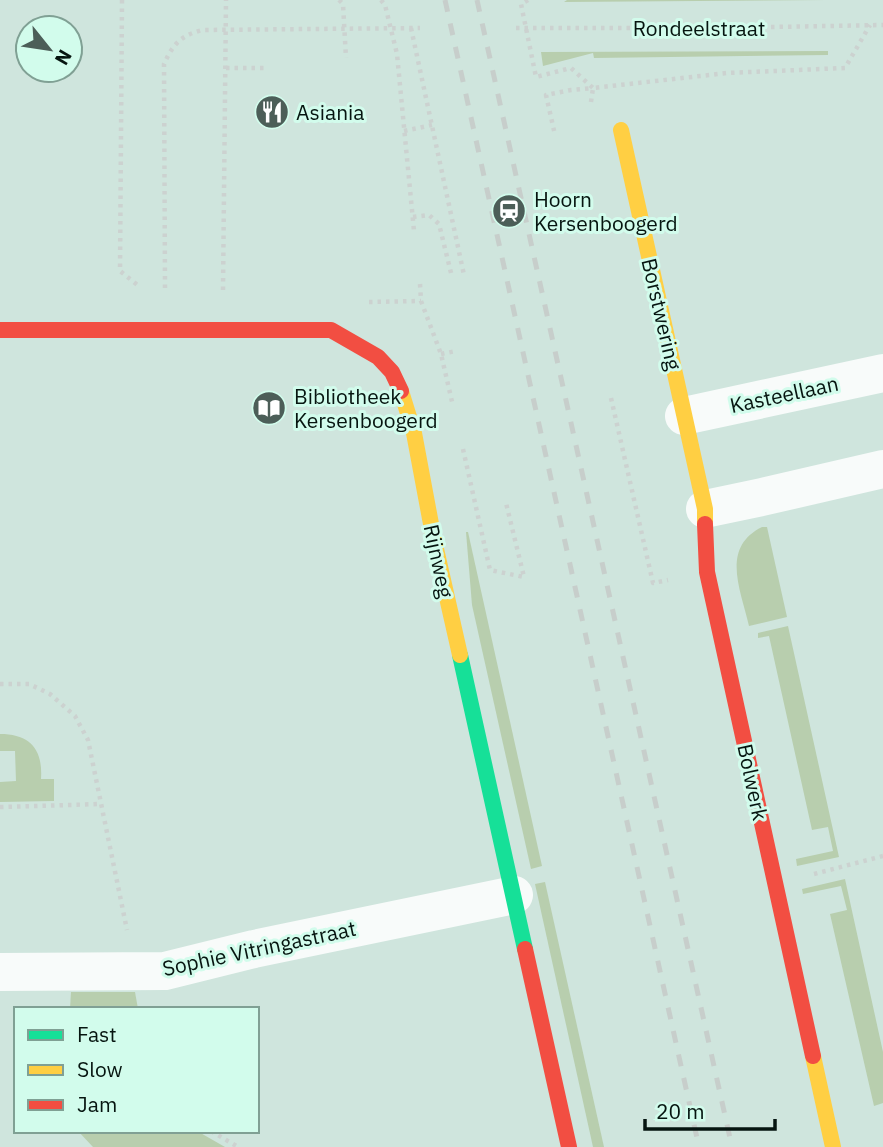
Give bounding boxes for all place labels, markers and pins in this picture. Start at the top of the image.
restaurant icon: Asiania [253,93,291,131]
place label: Asiania [296,98,365,126]
place label: Hoorn Kersenboogerd [534,185,678,237]
station icon: Hoorn Kersenboogerd [490,192,528,230]
place label: Bibliotheek Kersenboogerd [294,382,438,434]
library icon: Bibliotheek Kersenboogerd [250,389,288,427]

